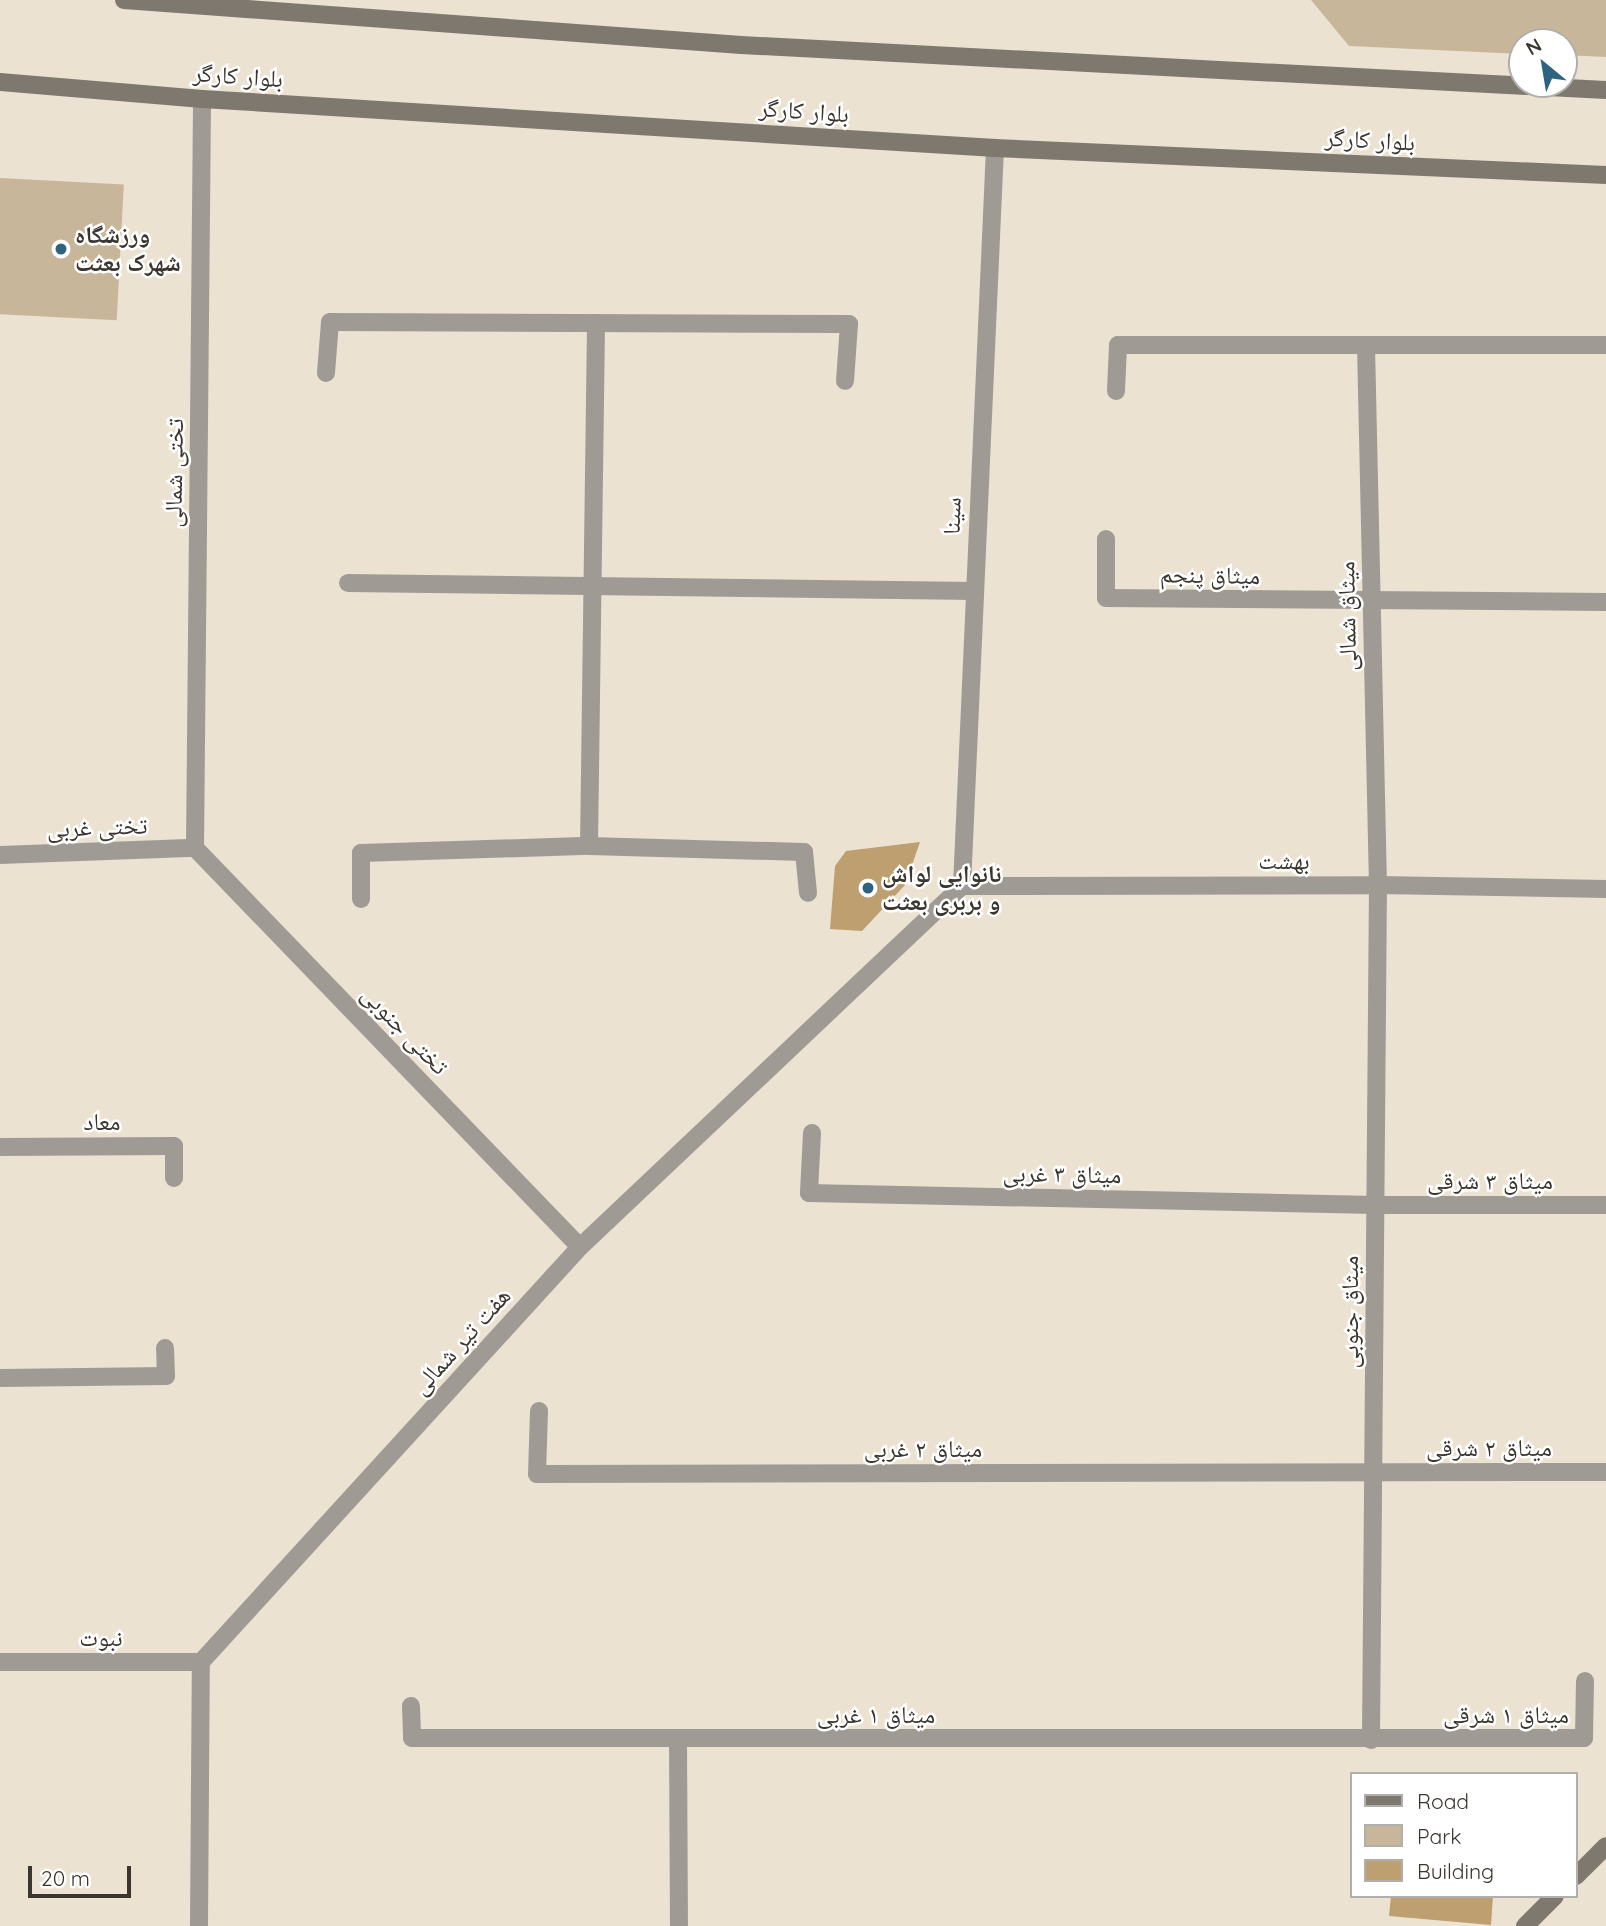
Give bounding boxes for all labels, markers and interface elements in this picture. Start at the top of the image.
north arrow [1508,28,1578,98]
text: N [1521,33,1546,60]
street label: بلوار کارگر [192,58,284,94]
street label: بلوار کارگر [758,93,850,129]
street label: بلوار کارگر [1324,123,1416,157]
place label: ورزشگاه شهرک بعثت [75,221,181,277]
marker: ورزشگاه شهرک بعثت [53,241,69,257]
street label: تختی شمالی [159,418,189,528]
street label: سینا [937,497,967,535]
street label: میثاق پنجم [1160,560,1260,590]
street label: میثاق شمالی [1332,561,1362,671]
street label: تختی غربی [46,811,148,843]
street label: بهشت [1258,847,1310,875]
place label: نانوایی لواش و بربری بعثت [882,860,1001,916]
marker: نانوایی لواش و بربری بعثت [860,880,876,896]
street label: تختی جنوبی [356,980,454,1080]
street label: معاد [84,1108,120,1136]
street label: میثاق ۳ غربی [1002,1159,1122,1189]
street label: میثاق ۳ شرقی [1427,1167,1553,1195]
street label: میثاق جنوبی [1336,1256,1364,1368]
street label: هفت تیر شمالی [405,1282,517,1400]
street label: میثاق ۲ شرقی [1426,1434,1552,1462]
street label: میثاق ۲ غربی [864,1435,982,1463]
street label: نبوت [79,1624,123,1652]
street label: میثاق ۱ غربی [817,1701,935,1729]
street label: میثاق ۱ شرقی [1443,1701,1569,1729]
legend [1350,1772,1578,1898]
text: Road [1417,1788,1469,1814]
text: Park [1417,1823,1461,1849]
scale bar [32,1853,135,1897]
text: Building [1417,1858,1494,1884]
text: 20 m [41,1865,90,1891]

